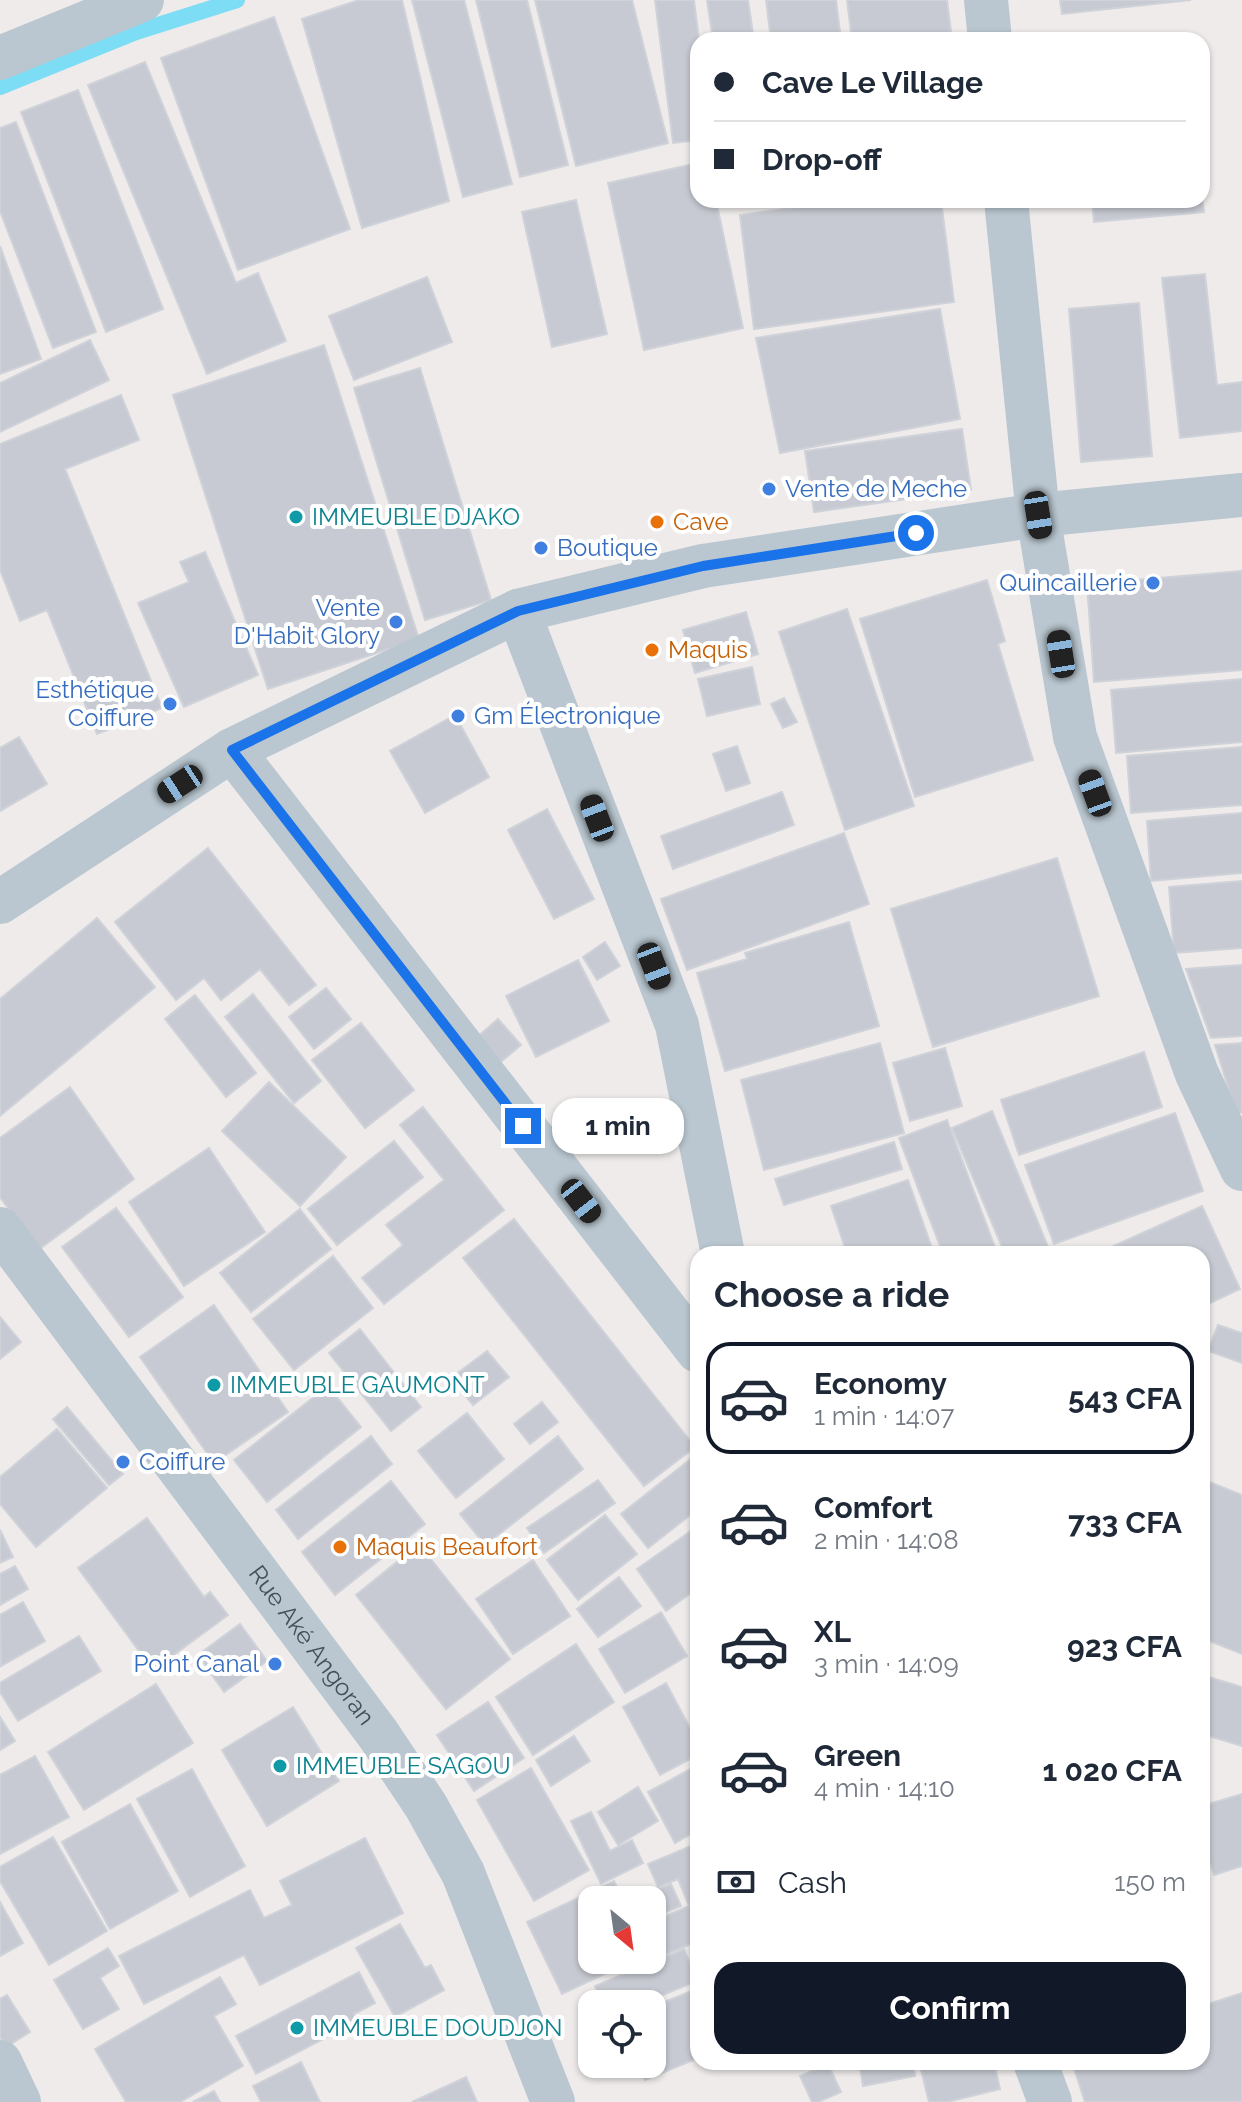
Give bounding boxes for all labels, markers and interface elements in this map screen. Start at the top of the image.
text: Cave Le Village [762,65,983,100]
text: Drop-off [762,142,882,177]
place label: Vente de Meche [785,474,967,503]
marker: Vente de Meche [760,480,778,498]
car [1022,489,1054,541]
place label: IMMEUBLE DJAKO [312,502,520,531]
place label: Cave [673,507,729,536]
marker: IMMEUBLE DJAKO [287,508,305,526]
marker: Cave [648,513,666,531]
route start [898,515,934,551]
place label: Boutique [557,533,658,562]
marker: Boutique [532,539,550,557]
place label: Quincaillerie [999,568,1137,597]
marker: Quincaillerie [1144,574,1162,592]
place label: Vente D'Habit Glory [234,593,380,650]
marker: Vente D'Habit Glory [387,613,405,631]
car [1045,628,1077,680]
place label: Maquis [668,635,748,664]
marker: Maquis [643,641,661,659]
place label: Esthétique Coiffure [35,675,154,732]
marker: Esthétique Coiffure [161,695,179,713]
place label: Gm Électronique [474,701,661,730]
marker: Gm Électronique [449,707,467,725]
car [153,761,207,807]
car [1076,766,1114,820]
car [577,791,617,845]
car [634,939,674,993]
callout: 1 min [551,1098,683,1154]
route end [505,1108,541,1144]
text: 1 min [585,1111,651,1141]
car [557,1175,605,1227]
text: Choose a ride [714,1273,949,1315]
icon: car [718,1362,790,1434]
text: Economy [814,1366,947,1401]
place label: IMMEUBLE GAUMONT [230,1370,485,1399]
marker: IMMEUBLE GAUMONT [205,1376,223,1394]
text: 543 CFA [1068,1381,1182,1416]
text: 1 min · 14:07 [814,1401,955,1431]
place label: Coiffure [139,1447,225,1476]
marker: Coiffure [114,1453,132,1471]
icon: car [718,1486,790,1558]
text: Comfort [814,1490,933,1525]
text: 733 CFA [1068,1505,1182,1540]
text: 2 min · 14:08 [814,1525,959,1555]
place label: Maquis Beaufort [356,1532,538,1561]
marker: Maquis Beaufort [331,1538,349,1556]
street label: Rue Aké Angoran [243,1560,381,1730]
icon: car [718,1610,790,1682]
text: XL [814,1614,851,1649]
text: 923 CFA [1067,1629,1182,1664]
place label: Point Canal [134,1649,259,1678]
text: 3 min · 14:09 [814,1649,959,1679]
marker: Point Canal [266,1655,284,1673]
icon: car [718,1734,790,1806]
text: Green [814,1738,901,1773]
place label: IMMEUBLE SAGOU [296,1751,511,1780]
text: 1 020 CFA [1043,1753,1182,1788]
marker: IMMEUBLE SAGOU [271,1757,289,1775]
text: 4 min · 14:10 [814,1773,955,1803]
icon: cash [714,1860,758,1904]
text: Cash [778,1865,847,1900]
text: 150 m [1114,1867,1186,1897]
north arrow [578,1886,666,1974]
map controls [578,1886,666,2078]
button: Confirm [714,1962,1186,2054]
button: locate [578,1990,666,2078]
place label: IMMEUBLE DOUDJON [313,2013,563,2042]
marker: IMMEUBLE DOUDJON [288,2019,306,2037]

